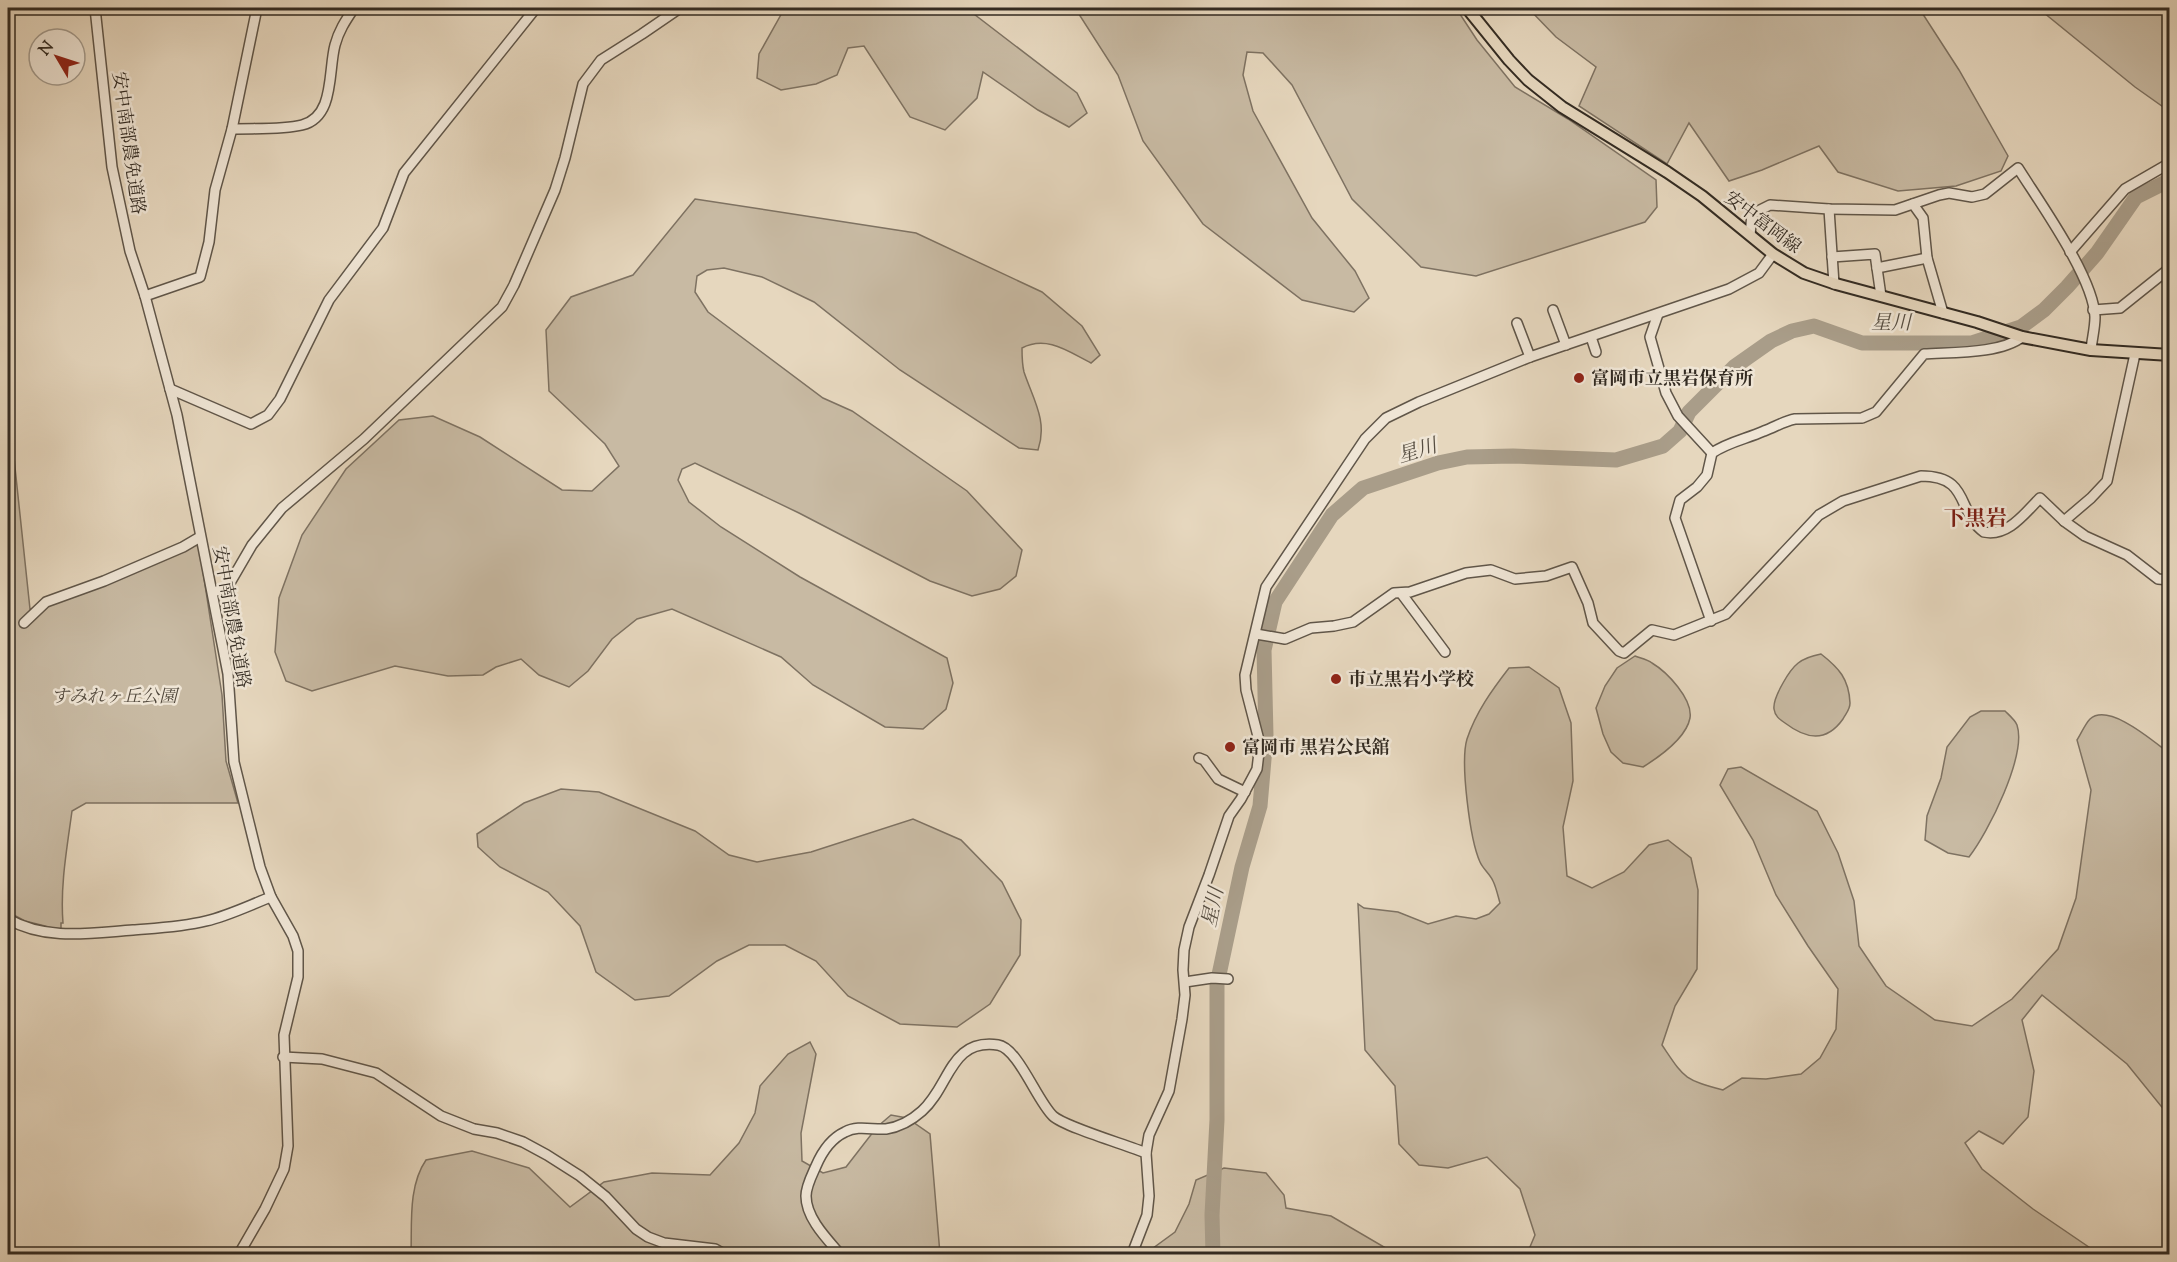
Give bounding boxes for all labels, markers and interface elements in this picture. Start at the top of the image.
north arrow [27,27,87,87]
text: N [34,37,60,61]
street label: 安中南部農免道路 [104,70,150,216]
street label: 安中富岡線 [1718,186,1806,261]
water label: 星川 [1871,310,1913,339]
place label: 富岡市立黒岩保育所 [1591,367,1753,393]
marker: 富岡市立黒岩保育所 [1572,371,1586,385]
water label: 星川 [1394,432,1443,472]
district label: 下黒岩 [1944,505,2007,535]
street label: 安中南部農免道路 [205,544,255,691]
place label: 市立黒岩小学校 [1348,668,1474,694]
marker: 市立黒岩小学校 [1329,672,1343,686]
park label: すみれヶ丘公園 [51,685,180,711]
place label: 富岡市 黒岩公民舘 [1242,736,1390,762]
marker: 富岡市 黒岩公民舘 [1223,740,1237,754]
water label: 星川 [1196,883,1233,930]

